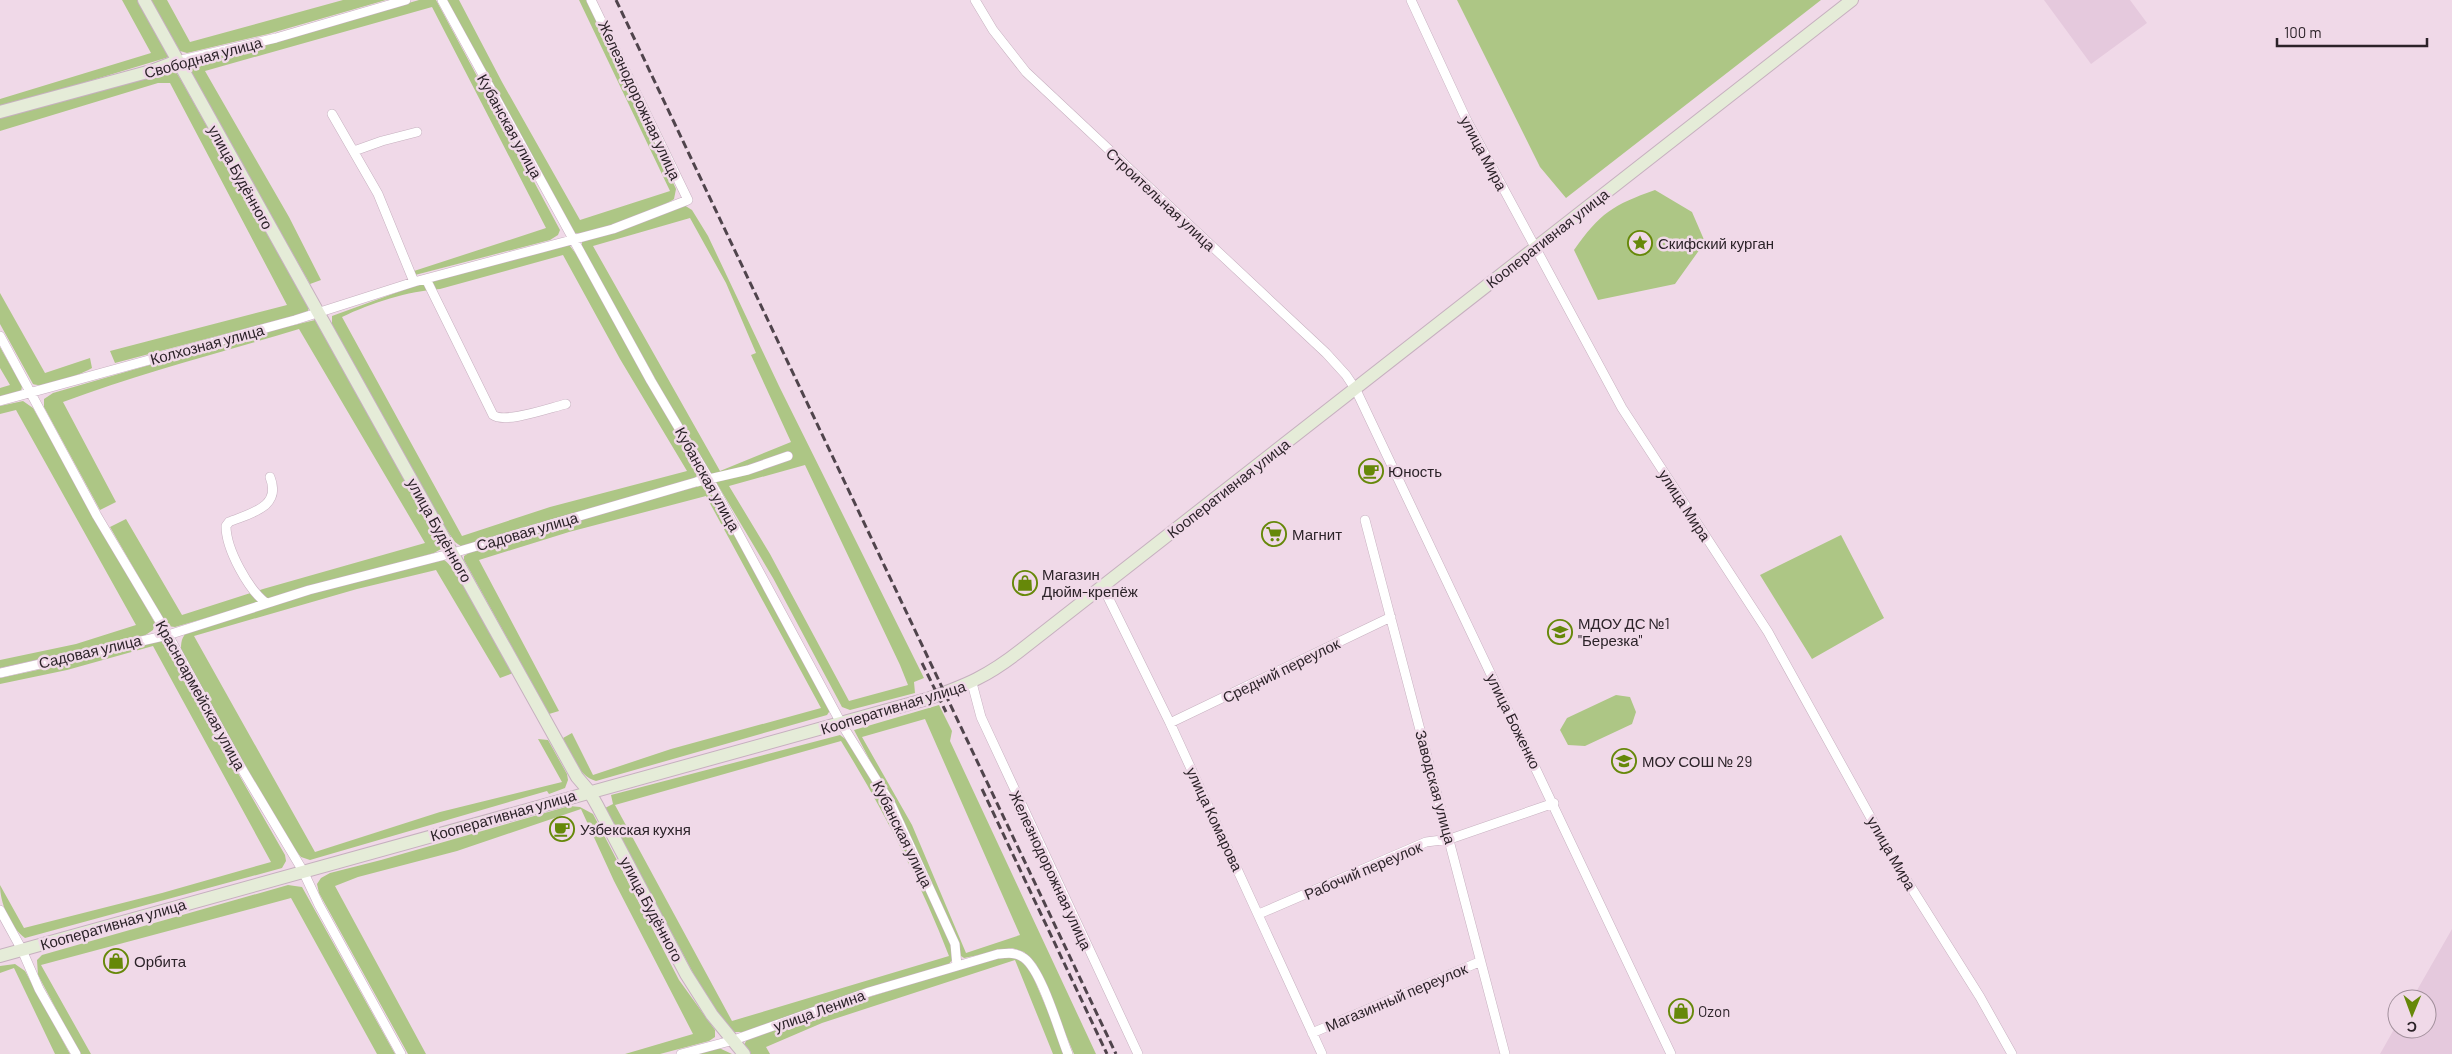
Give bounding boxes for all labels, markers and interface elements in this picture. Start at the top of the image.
scale bar [2277,15,2427,47]
street label: Железнодорожная улица [595,17,685,183]
text: 100 m [2284,23,2322,41]
street label: Свободная улица [142,32,265,81]
street label: Кубанская улица [474,71,546,182]
street label: улица Мира [1457,113,1511,194]
street label: улица Будённого [205,122,277,232]
street label: Строительная улица [1103,144,1220,255]
street label: Кооперативная улица [1482,184,1612,291]
place icon: Скифский курган [1627,230,1653,256]
place label: Скифский курган [1658,234,1774,252]
street label: Колхозная улица [148,320,266,368]
street label: Кубанская улица [672,424,744,535]
street label: Кооперативная улица [1163,434,1293,541]
cafe icon: Юность [1358,458,1384,484]
place label: Юность [1388,462,1442,480]
street label: улица Мира [1655,466,1715,545]
street label: улица Будённого [404,475,476,585]
street label: Садовая улица [474,508,581,554]
supermarket icon: Магнит [1261,521,1287,547]
place label: Магнит [1292,525,1342,543]
place label: Магазин Дюйм-крепёж [1042,565,1138,600]
shop icon: Магазин Дюйм-крепёж [1012,570,1038,596]
place label: МДОУ ДС №1 "Березка" [1578,614,1670,649]
street label: Красноармейская улица [152,617,250,774]
school or university icon: МДОУ ДС №1 "Березка" [1547,619,1573,645]
street label: Садовая улица [37,630,144,672]
street label: Средний переулок [1220,634,1343,706]
street label: улица Боженко [1483,670,1545,772]
street label: Кооперативная улица [818,676,968,738]
street label: Заводская улица [1412,728,1460,846]
school or university icon: МОУ СОШ № 29 [1611,748,1637,774]
place label: МОУ СОШ № 29 [1642,752,1752,770]
street label: улица Комарова [1183,764,1247,875]
street label: Кубанская улица [869,778,937,891]
street label: Кооперативная улица [428,785,578,844]
street label: Железнодорожная улица [1006,787,1096,953]
street label: улица Мира [1864,813,1921,893]
cafe icon: Узбекская кухня [549,816,575,842]
place label: Узбекская кухня [580,820,691,838]
street label: Рабочий переулок [1301,837,1425,903]
street label: улица Будённого [617,853,687,965]
street label: Кооперативная улица [38,894,188,953]
shop icon: Орбита [103,948,129,974]
place label: Орбита [134,952,187,970]
street label: Магазинный переулок [1322,959,1470,1035]
street label: улица Ленина [771,985,868,1035]
north arrow [2387,989,2437,1039]
shop icon: Ozon [1668,998,1694,1024]
place label: Ozon [1698,1002,1730,1020]
text: С [2407,1019,2417,1036]

